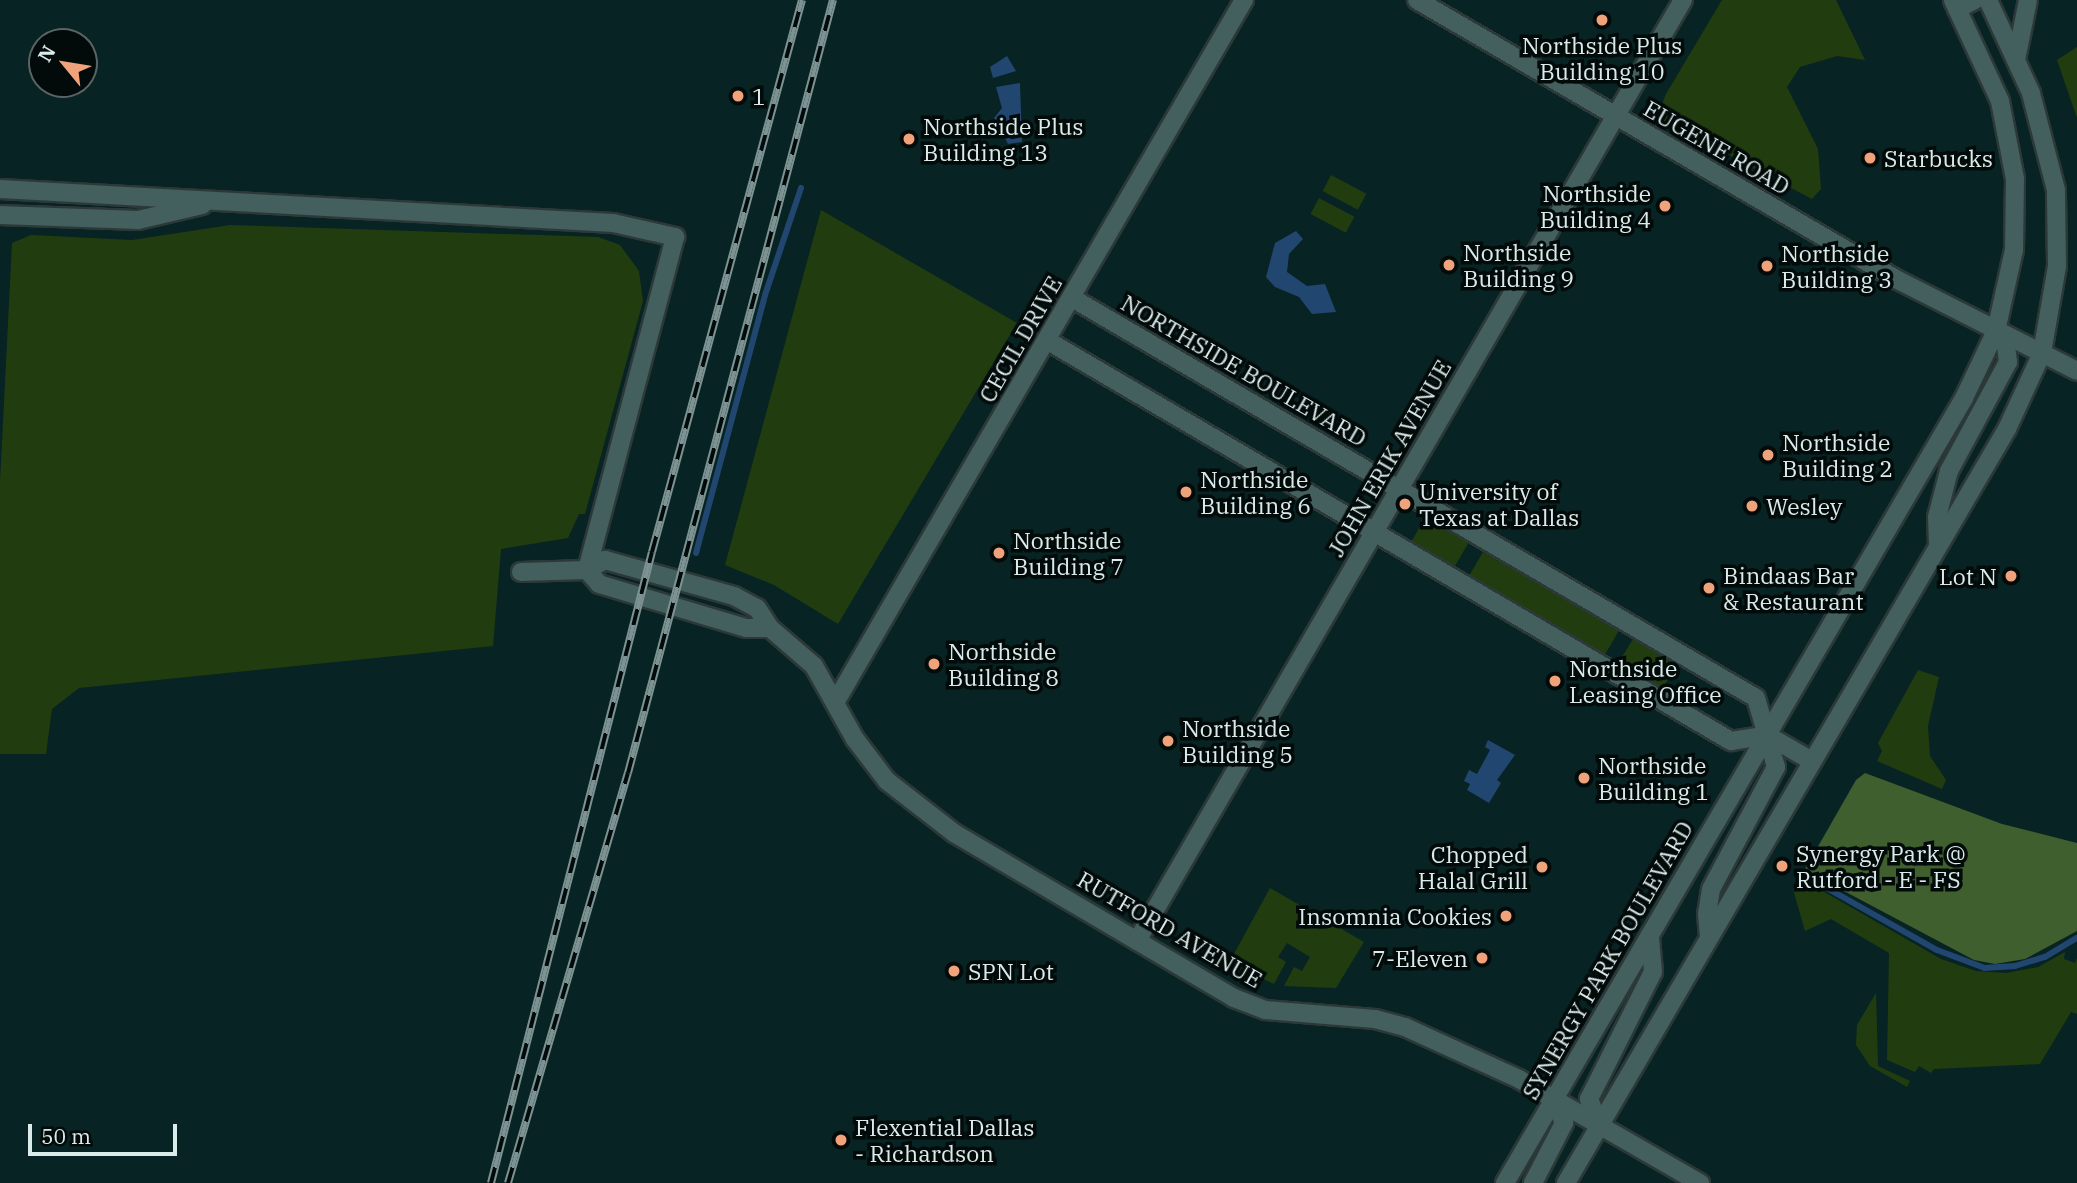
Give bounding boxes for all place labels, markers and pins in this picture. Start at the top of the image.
marker: Northside Plus Building 10 [1594,12,1610,28]
place label: Northside Plus Building 10 [1522,31,1682,85]
place label: 1 [752,82,766,110]
marker: 1 [730,88,746,104]
place label: Northside Plus Building 13 [923,112,1083,166]
marker: Northside Plus Building 13 [901,131,917,147]
place label: Starbucks [1884,144,1993,172]
marker: Starbucks [1862,150,1878,166]
place label: Northside Building 4 [1540,179,1651,233]
marker: Northside Building 4 [1657,198,1673,214]
place label: Northside Building 9 [1463,238,1574,292]
place label: Northside Building 3 [1781,239,1892,293]
marker: Northside Building 9 [1441,257,1457,273]
marker: Northside Building 3 [1759,258,1775,274]
place label: Northside Building 2 [1782,428,1893,482]
marker: Northside Building 2 [1760,447,1776,463]
place label: Northside Building 6 [1200,465,1311,519]
place label: University of Texas at Dallas [1419,477,1579,531]
marker: Northside Building 6 [1178,484,1194,500]
place label: Wesley [1766,492,1842,520]
marker: University of Texas at Dallas [1397,496,1413,512]
marker: Wesley [1744,498,1760,514]
place label: Northside Building 7 [1013,526,1124,580]
marker: Northside Building 7 [991,545,1007,561]
place label: Bindaas Bar & Restaurant [1723,561,1864,615]
place label: Lot N [1939,562,1997,590]
marker: Lot N [2003,568,2019,584]
marker: Bindaas Bar & Restaurant [1701,580,1717,596]
place label: Northside Building 8 [948,637,1059,691]
place label: Northside Leasing Office [1569,654,1722,708]
marker: Northside Building 8 [926,656,942,672]
marker: Northside Leasing Office [1547,673,1563,689]
place label: Northside Building 5 [1182,714,1293,768]
marker: Northside Building 5 [1160,733,1176,749]
place label: Northside Building 1 [1598,751,1709,805]
marker: Northside Building 1 [1576,770,1592,786]
place label: Synergy Park @ Rutford - E - FS [1796,839,1966,893]
place label: Chopped Halal Grill [1418,840,1528,894]
marker: Synergy Park @ Rutford - E - FS [1774,858,1790,874]
marker: Chopped Halal Grill [1534,859,1550,875]
place label: Insomnia Cookies [1298,902,1492,930]
marker: Insomnia Cookies [1498,908,1514,924]
place label: 7-Eleven [1372,944,1468,972]
marker: 7-Eleven [1474,950,1490,966]
place label: SPN Lot [968,957,1054,985]
marker: SPN Lot [946,963,962,979]
place label: Flexential Dallas - Richardson [855,1113,1034,1167]
marker: Flexential Dallas - Richardson [833,1132,849,1148]

